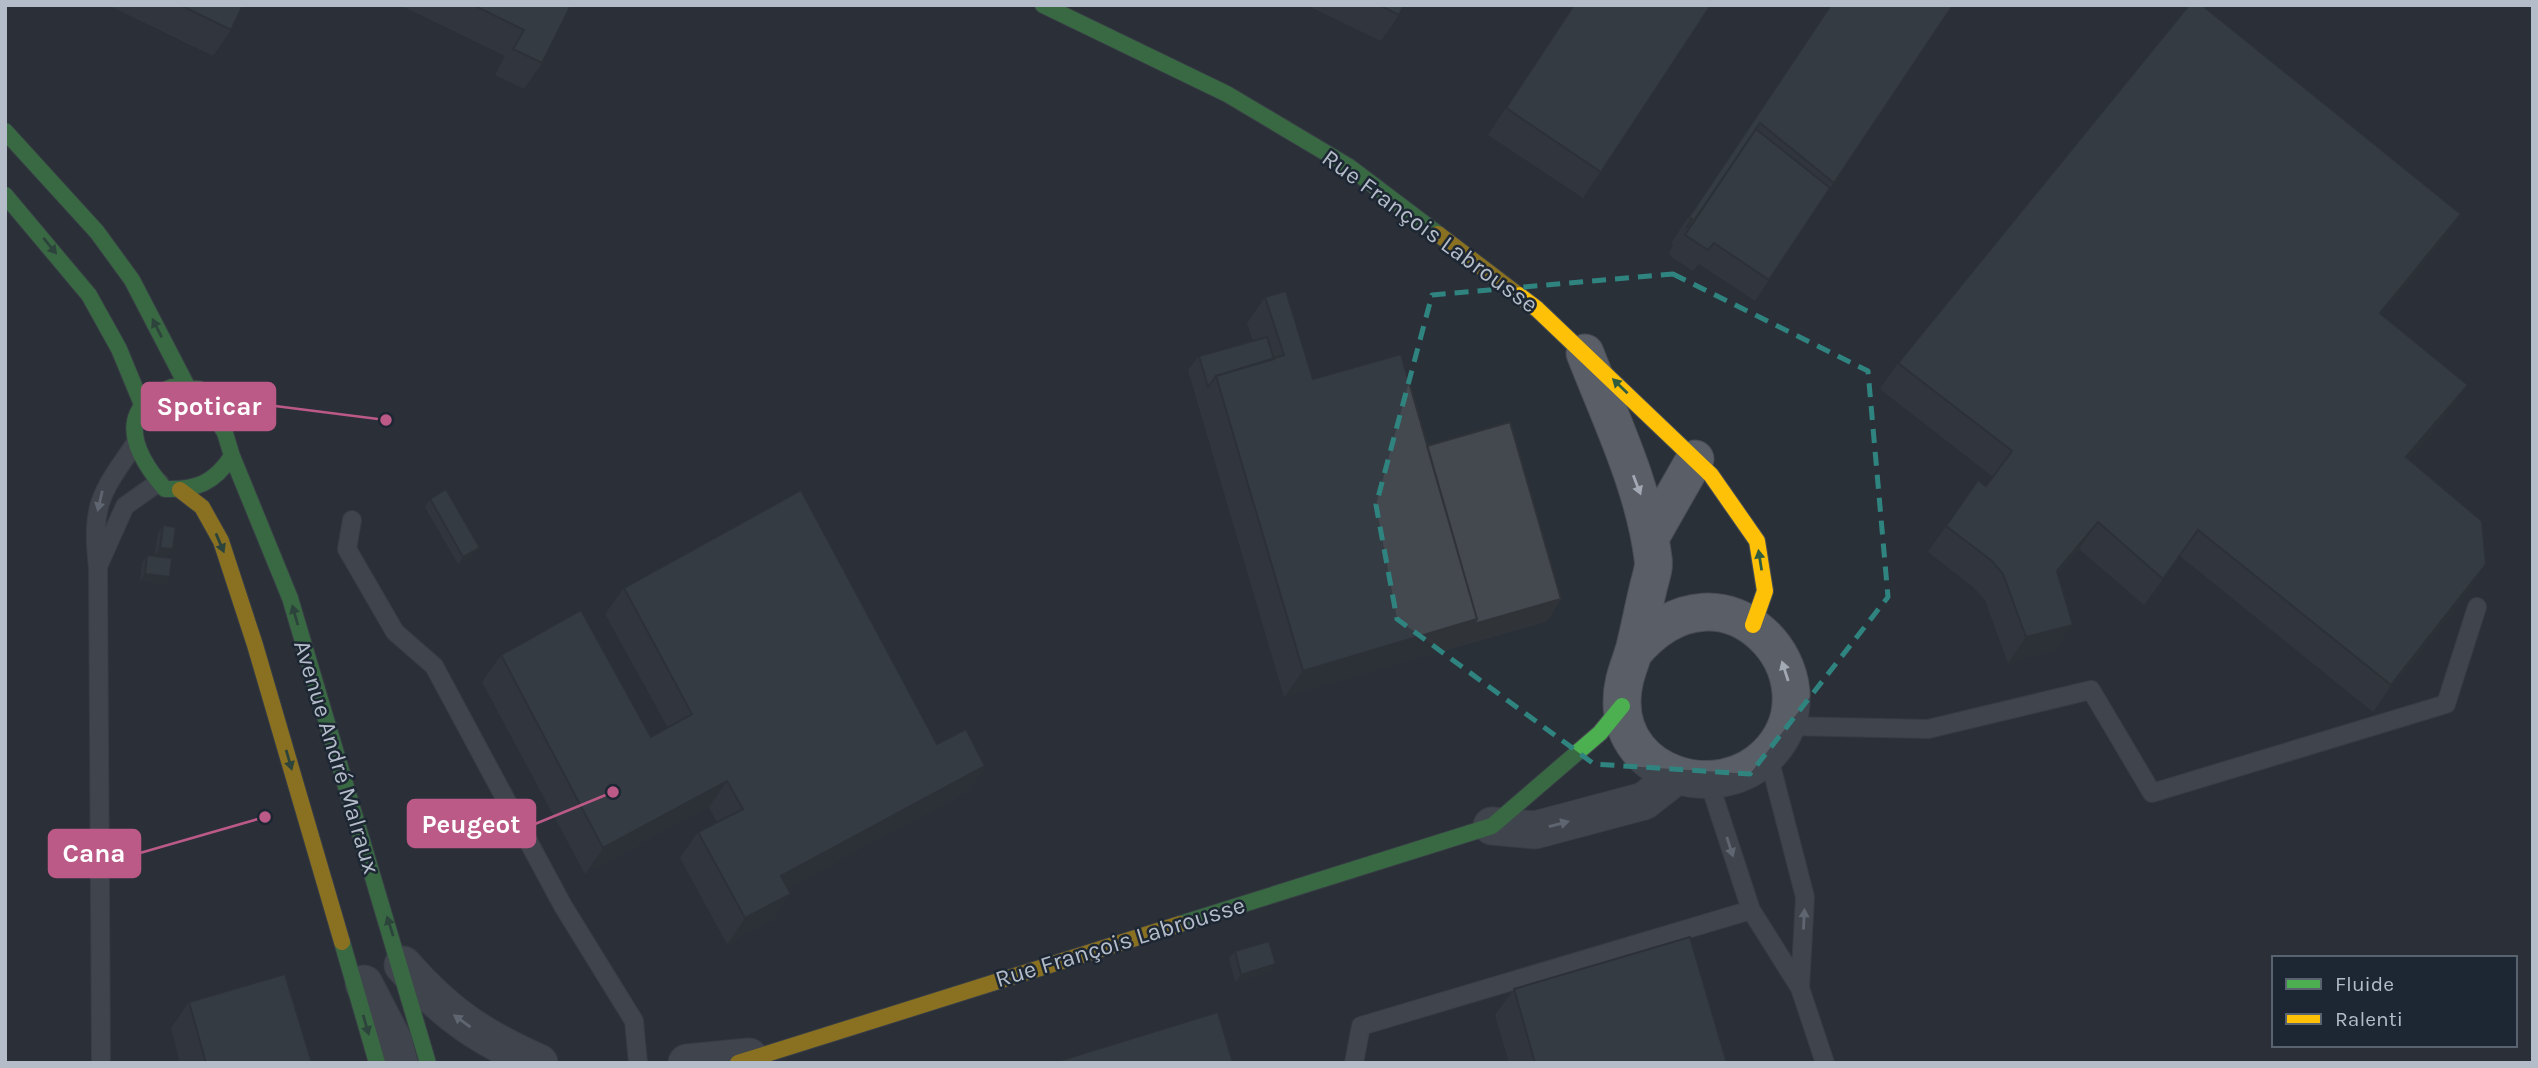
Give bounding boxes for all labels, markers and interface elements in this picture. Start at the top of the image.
street label: Rue François Labrousse [1317,143,1543,319]
one-way arrow [42,238,57,255]
one-way arrow [151,318,163,337]
one-way arrow [1611,377,1628,394]
callout: Spoticar [142,383,275,430]
text: Spoticar [156,391,262,422]
one-way arrow [1631,475,1642,496]
one-way arrow [95,490,106,512]
one-way arrow [215,532,226,553]
one-way arrow [1754,549,1765,571]
one-way arrow [289,604,299,625]
street label: Avenue André Malraux [288,637,386,877]
one-way arrow [1779,660,1790,681]
one-way arrow [284,749,294,770]
callout: Peugeot [408,800,535,847]
text: Peugeot [421,809,521,840]
one-way arrow [1548,818,1570,829]
callout: Cana [49,830,140,877]
one-way arrow [1725,836,1736,857]
text: Cana [62,838,126,869]
street label: Rue François Labrousse [992,891,1248,993]
one-way arrow [1798,908,1809,930]
one-way arrow [384,916,395,937]
legend [2272,956,2517,1047]
text: Fluide [2335,972,2394,996]
text: Ralenti [2335,1007,2403,1031]
one-way arrow [361,1014,372,1036]
one-way arrow [453,1014,471,1028]

